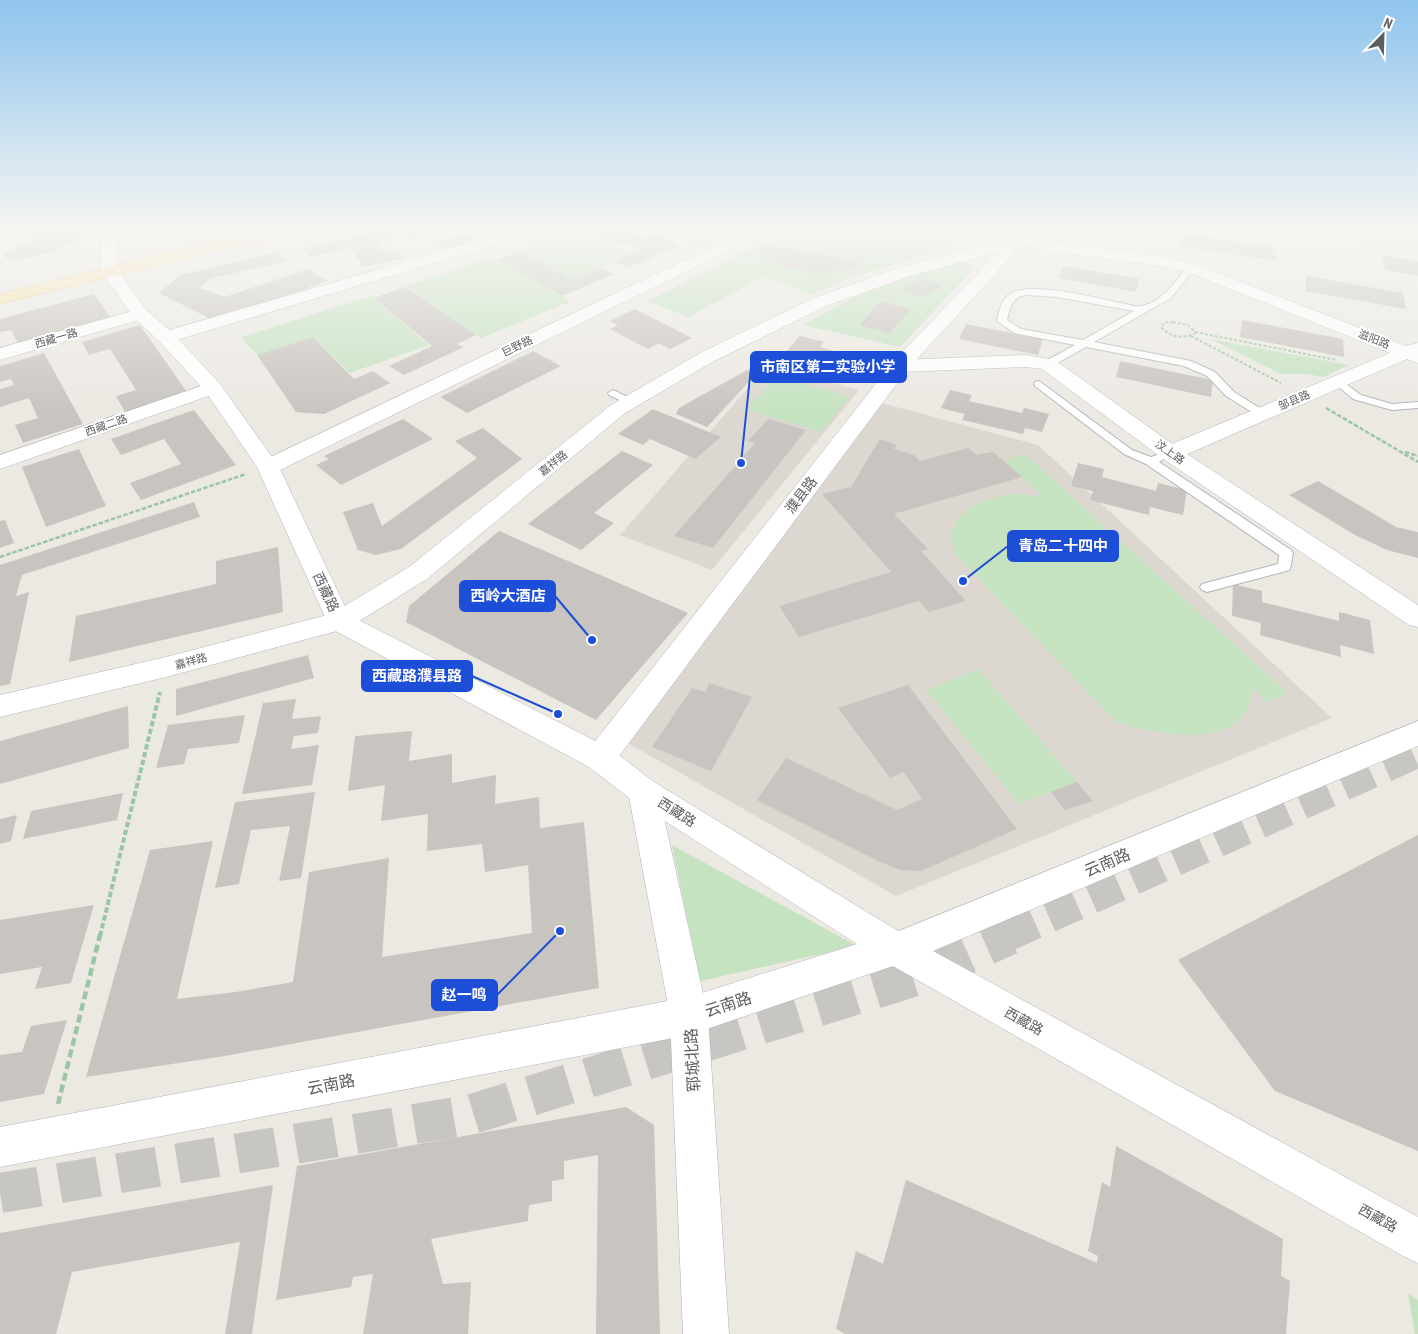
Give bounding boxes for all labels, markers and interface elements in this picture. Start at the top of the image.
north arrow [1358,10,1408,60]
text: N [1381,13,1395,33]
street label: 西藏一路 [33,325,79,351]
street label: 滋阳路 [1356,327,1392,351]
street label: 巨野路 [499,332,535,360]
callout: 市南区第二实验小学 [751,352,906,382]
text: 市南区第二实验小学 [760,357,896,376]
street label: 邹县路 [1276,387,1312,413]
street label: 西藏二路 [83,411,129,439]
street label: 汶上路 [1152,437,1188,467]
street label: 嘉祥路 [536,447,570,479]
street label: 濮县路 [781,473,821,517]
callout: 青岛二十四中 [1008,531,1118,561]
text: 青岛二十四中 [1018,536,1108,555]
street label: 西藏路 [309,569,343,615]
callout: 西岭大酒店 [460,581,555,611]
text: 西岭大酒店 [470,586,546,605]
street label: 嘉祥路 [173,650,209,672]
callout: 西藏路濮县路 [362,661,472,691]
text: 西藏路濮县路 [372,666,462,685]
street label: 西藏路 [654,793,700,831]
street label: 云南路 [1081,843,1133,881]
callout: 赵一鸣 [432,980,497,1010]
text: 赵一鸣 [441,985,487,1004]
street label: 云南路 [702,987,754,1021]
street label: 西藏路 [1001,1003,1047,1039]
street label: 郓城北路 [680,1028,704,1092]
street label: 云南路 [306,1070,356,1098]
street label: 西藏路 [1355,1200,1401,1236]

